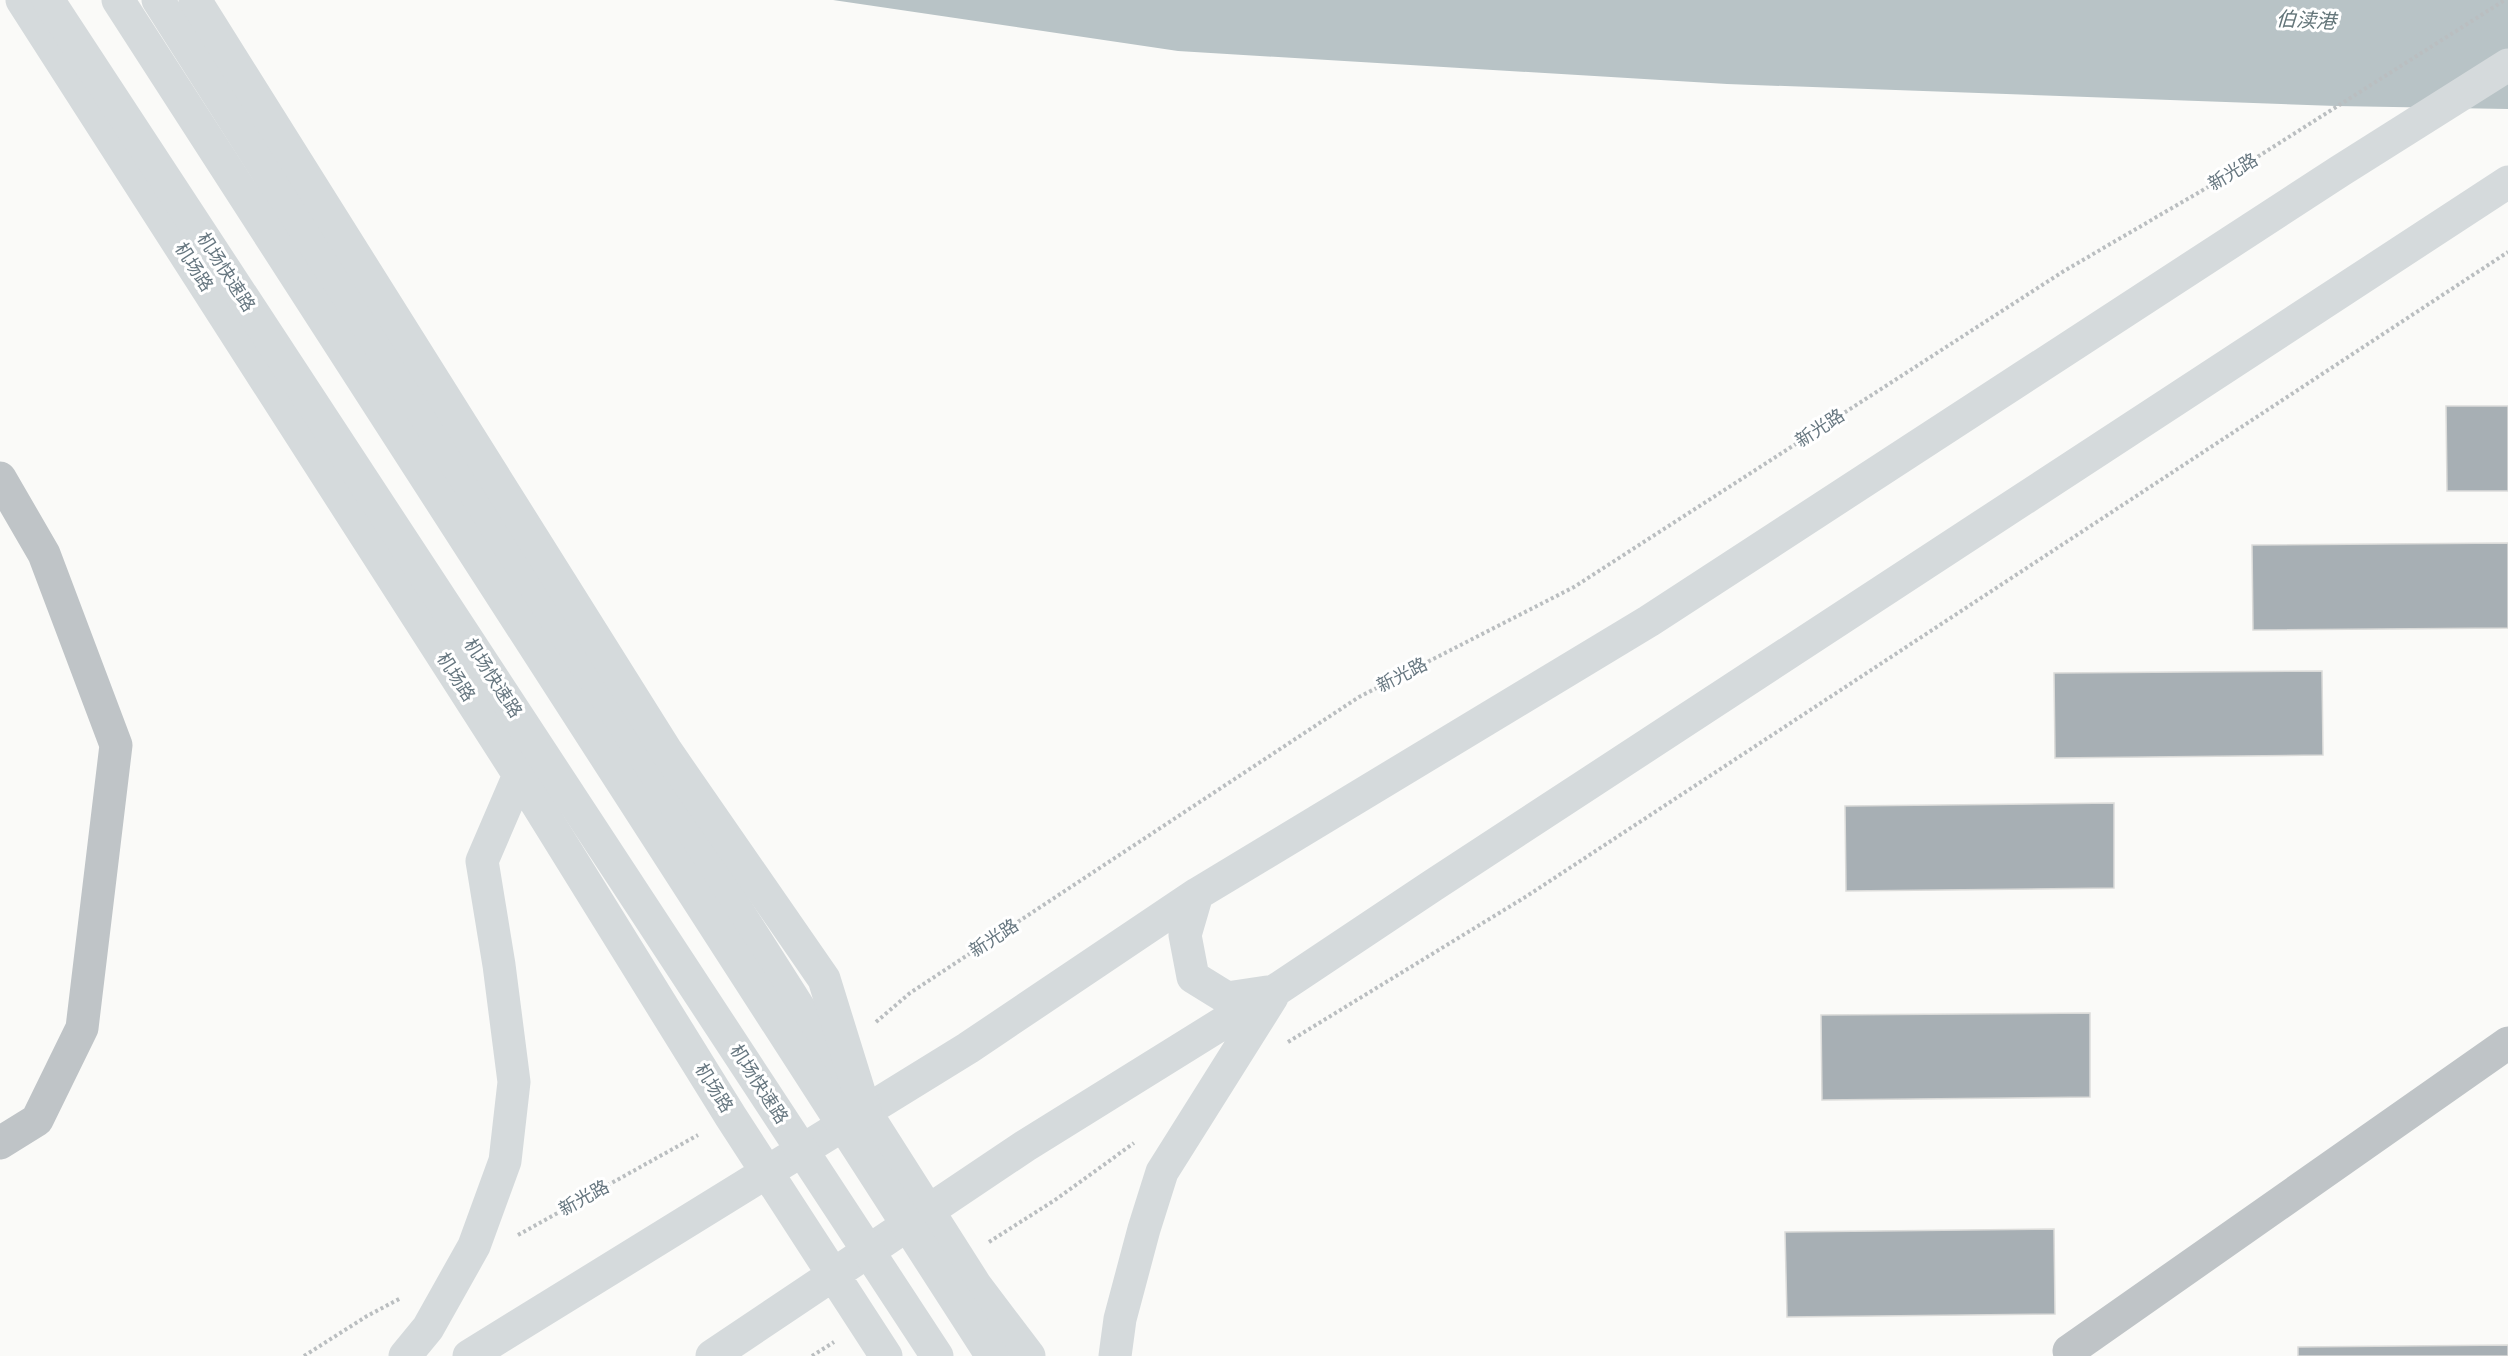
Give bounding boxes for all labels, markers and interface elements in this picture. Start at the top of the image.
water label: 伯渎港 [2275,5,2340,35]
street label: 新光路 [2204,148,2262,195]
street label: 机场快速路 [192,228,261,316]
street label: 机场路 [170,238,219,296]
street label: 新光路 [1791,403,1849,452]
street label: 机场快速路 [459,634,528,722]
street label: 机场路 [432,648,481,706]
street label: 新光路 [1372,652,1431,697]
street label: 新光路 [965,913,1023,962]
street label: 机场快速路 [725,1040,794,1128]
street label: 机场路 [690,1059,738,1117]
street label: 新光路 [555,1174,613,1221]

